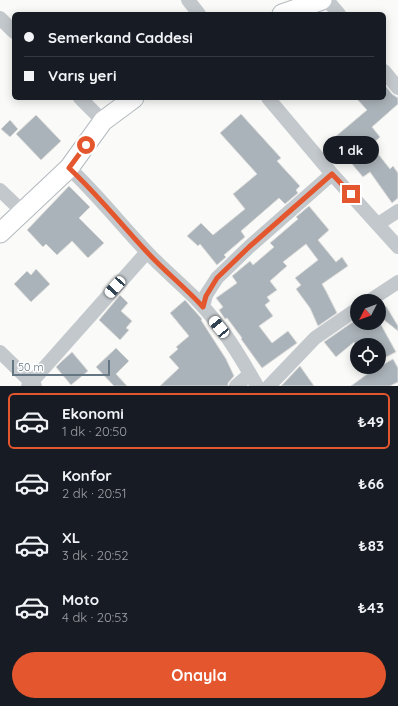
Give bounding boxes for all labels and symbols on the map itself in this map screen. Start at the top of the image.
route start [77,136,95,154]
callout: 1 dk [323,136,379,164]
route end [342,185,360,203]
car [103,274,127,300]
north arrow [350,294,386,330]
car [207,314,231,340]
scale bar [12,358,110,377]

